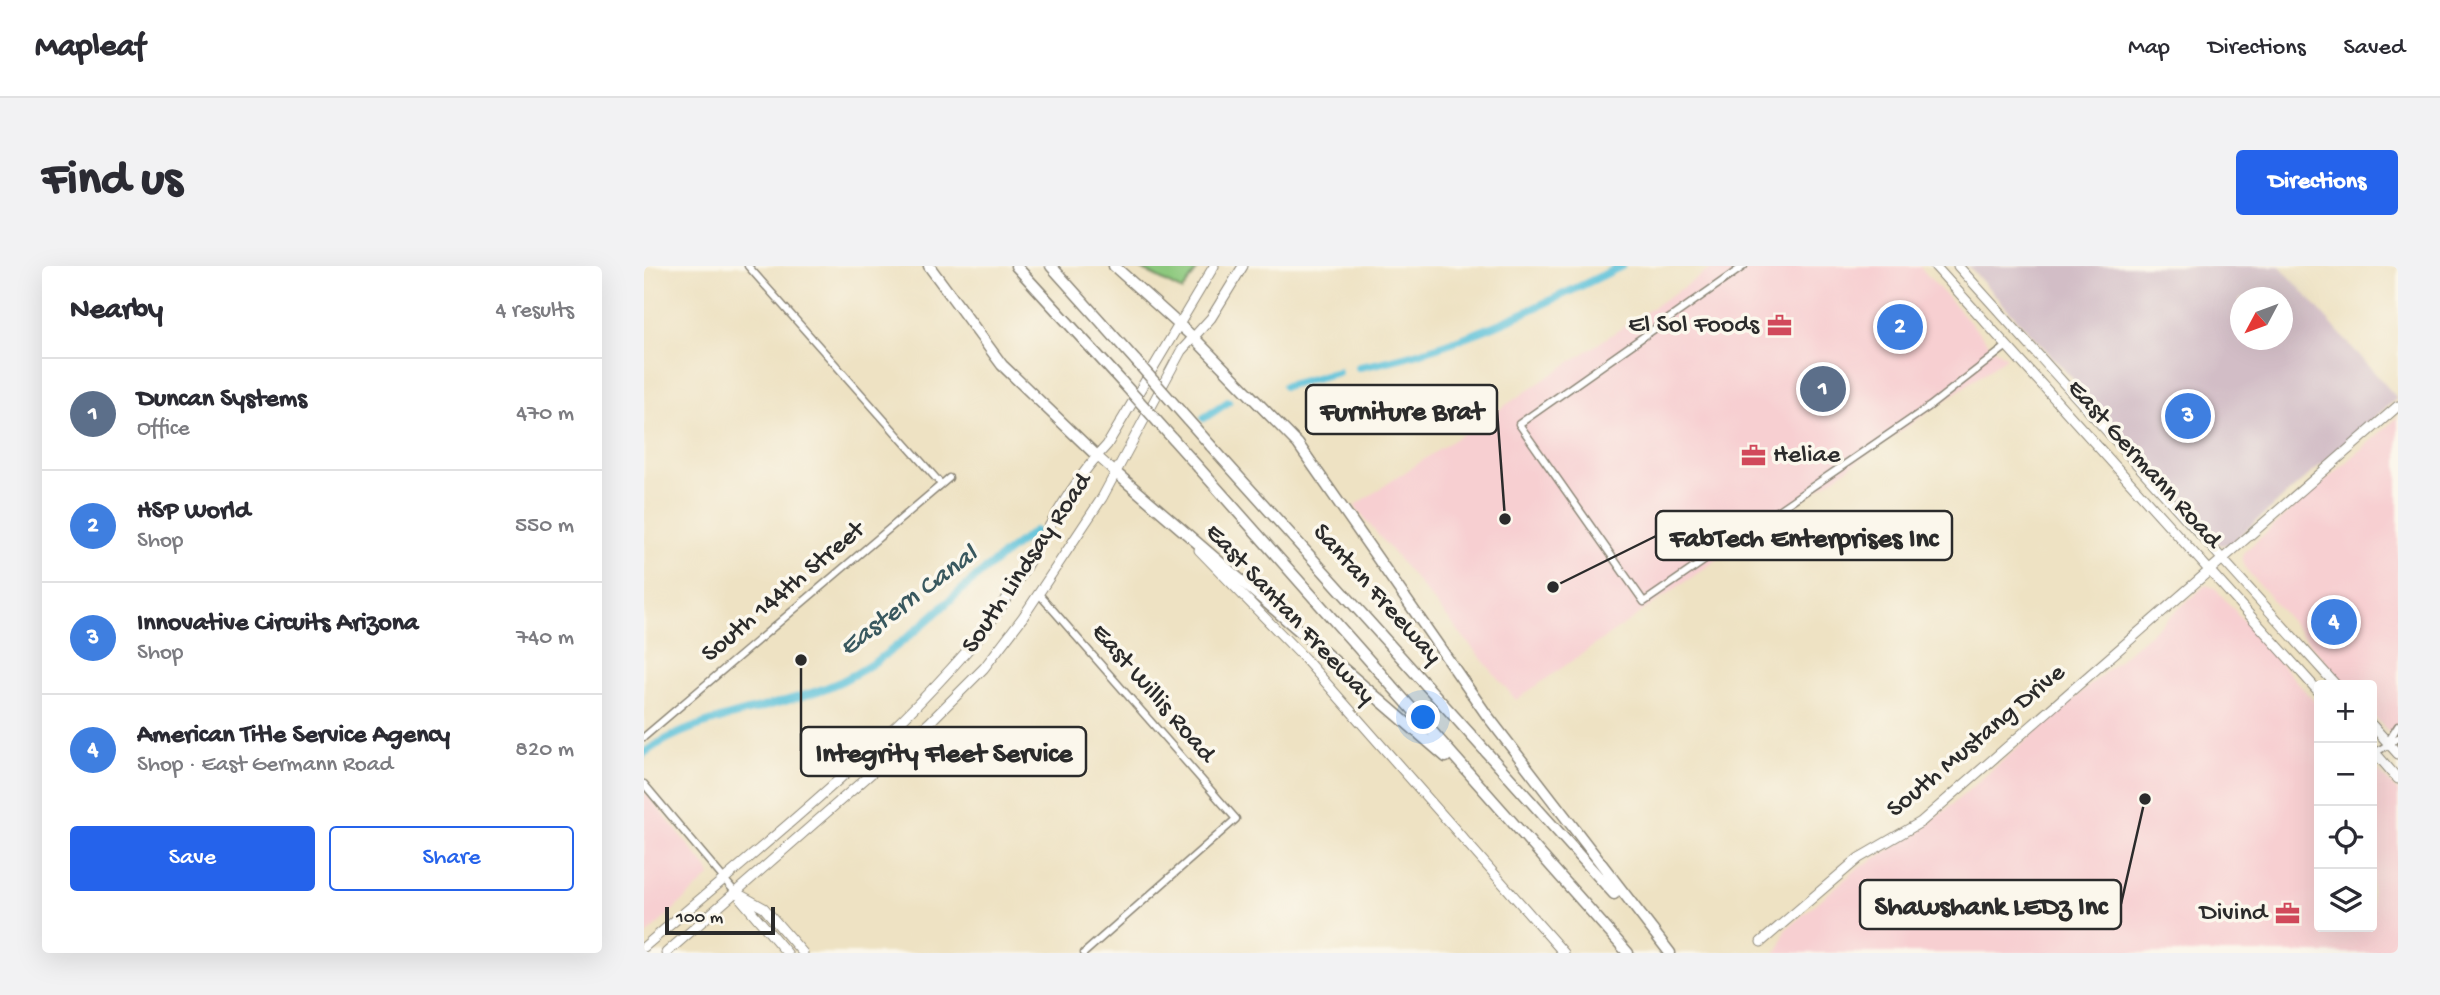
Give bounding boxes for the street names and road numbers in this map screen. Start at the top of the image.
street label: East Germann Road [2059,374,2228,557]
street label: South Lindsay Road [956,466,1101,660]
street label: South 144th Street [696,514,874,670]
street label: East Santan Freeway [1197,518,1381,712]
street label: Santan Freeway [1305,518,1448,672]
street label: East Willis Road [1083,618,1222,771]
street label: South Mustang Drive [1881,658,2073,826]

